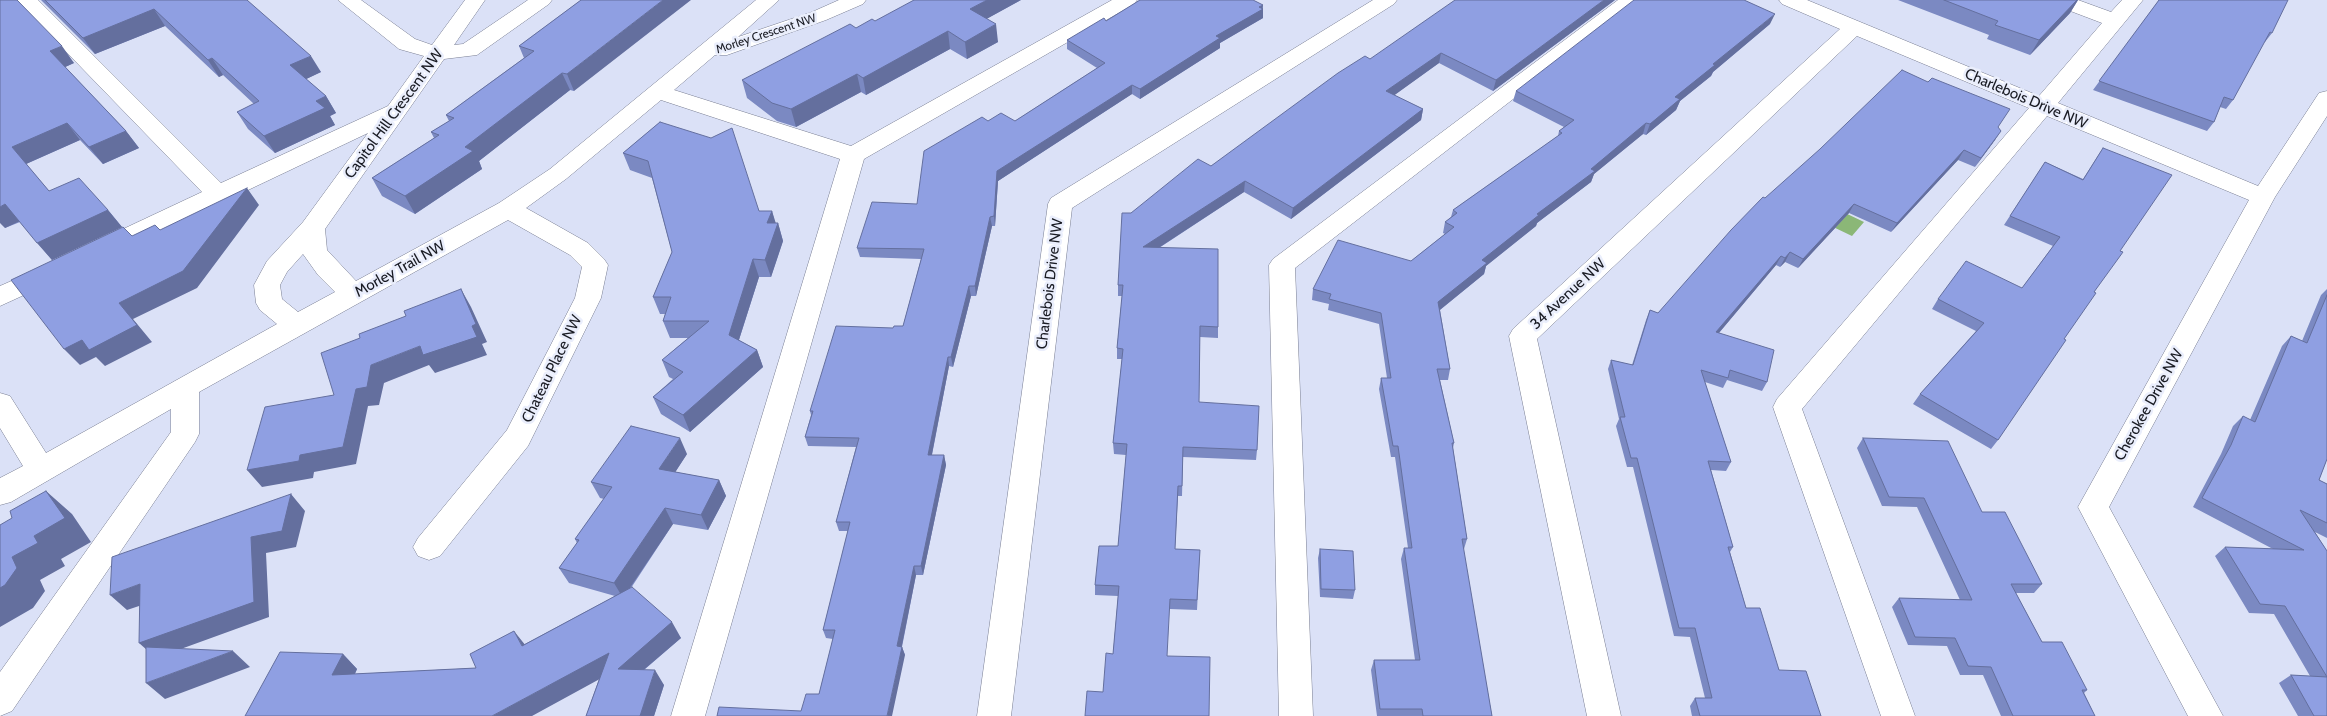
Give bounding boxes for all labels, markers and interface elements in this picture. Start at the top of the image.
street label: Morley Crescent NW [714,11,818,57]
street label: Capitol Hill Crescent NW [341,46,447,182]
street label: Charlebois Drive NW [1962,65,2090,133]
street label: Charlebois Drive NW [1033,218,1067,350]
street label: Morley Trail NW [352,237,448,301]
street label: 34 Avenue NW [1527,255,1609,333]
street label: Chateau Place NW [518,312,586,426]
street label: Cherokee Drive NW [2111,346,2187,464]

